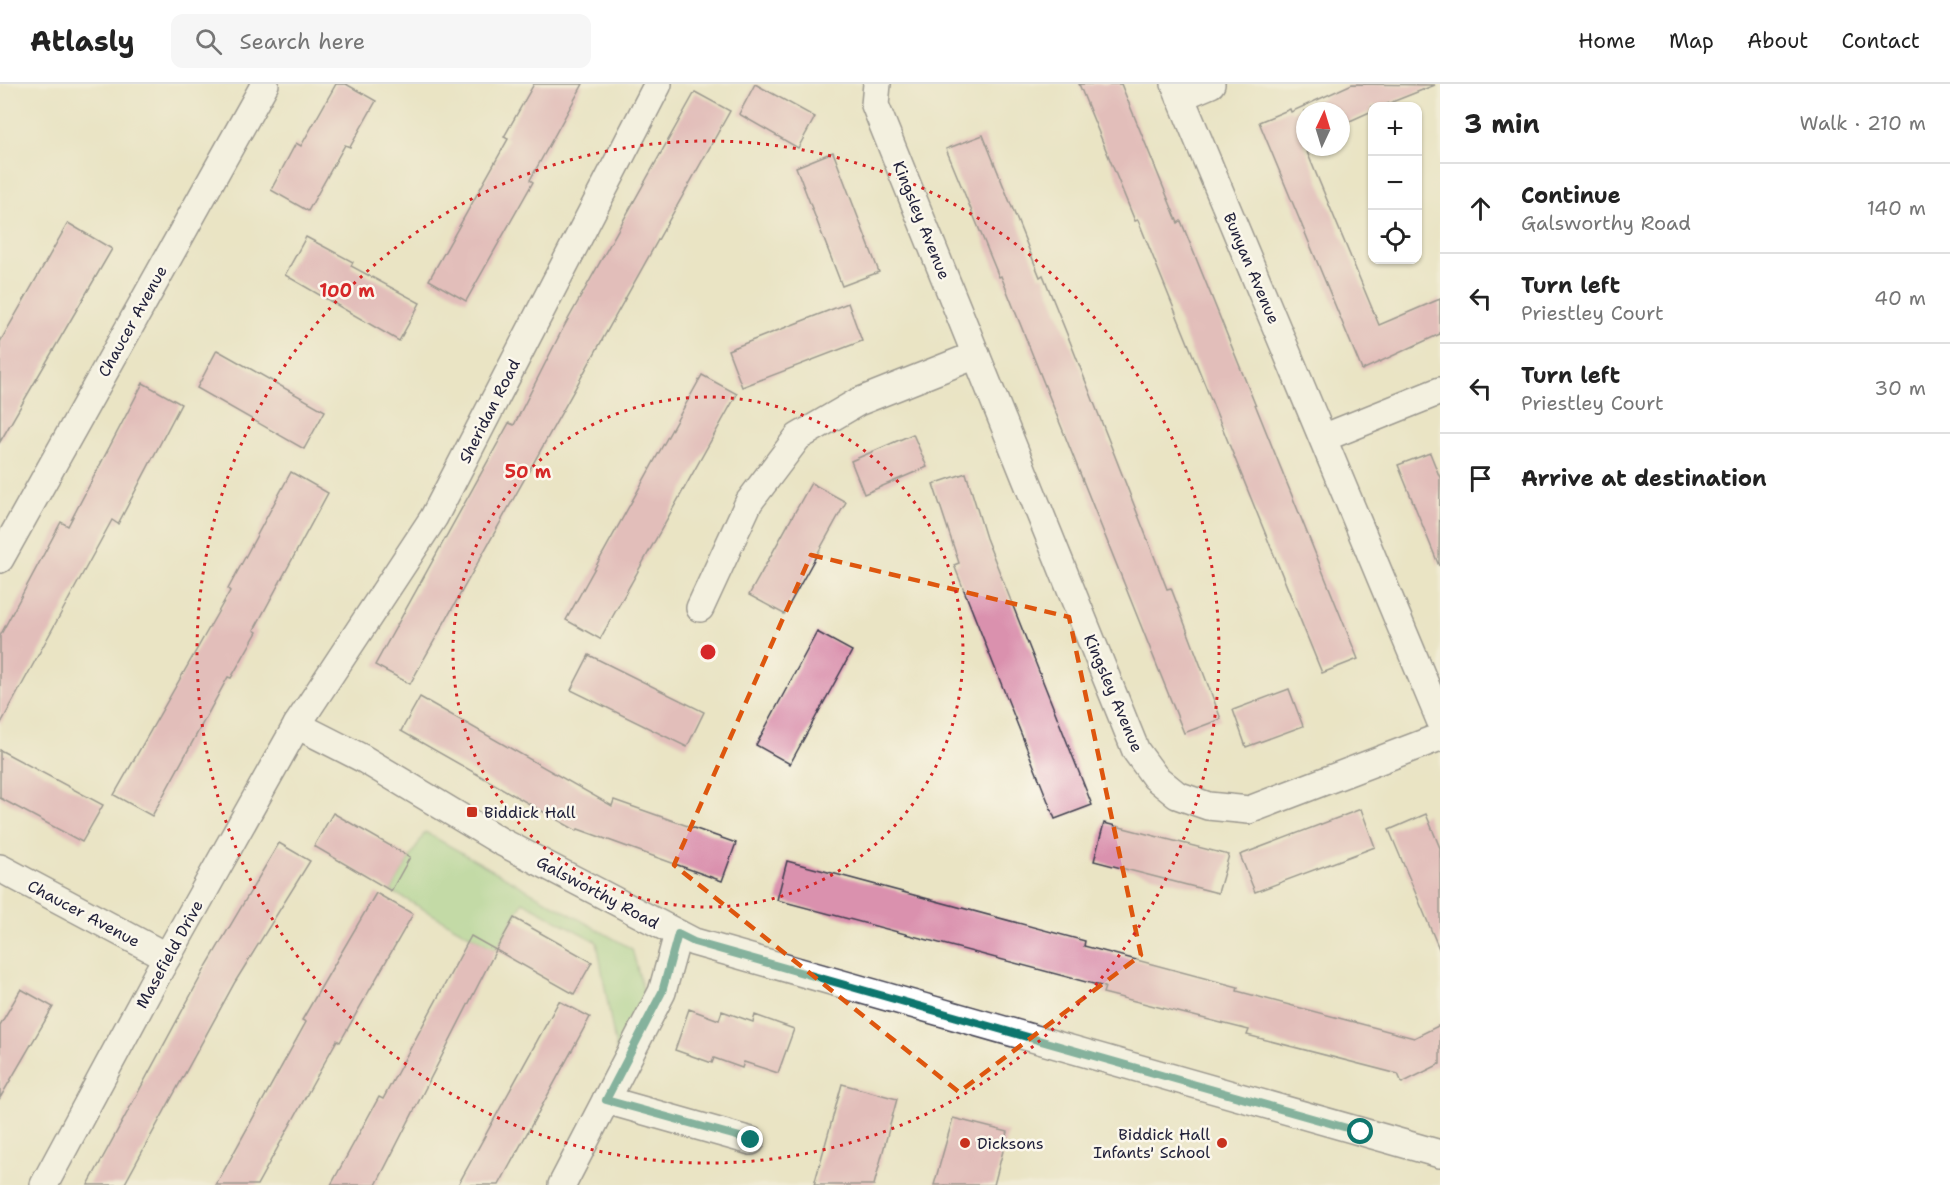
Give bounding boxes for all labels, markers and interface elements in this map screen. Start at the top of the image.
search box [171,14,591,68]
text: Atlasly [30,22,135,60]
icon: search [192,25,225,58]
text: Search here [240,27,365,56]
text: Home [1578,27,1636,55]
text: Map [1669,27,1714,55]
text: About [1747,27,1808,55]
text: Contact [1841,27,1920,55]
north arrow [1296,102,1350,156]
map controls [1368,102,1422,264]
button: + [1368,102,1422,156]
text: 3 min [1464,106,1540,141]
text: Walk · 210 m [1800,110,1926,136]
button: − [1368,156,1422,210]
street label: Kingsley Avenue [888,158,955,283]
text: Continue [1521,181,1621,210]
icon: ahead [1464,192,1497,225]
text: 140 m [1867,195,1926,221]
street label: Bunyan Avenue [1219,209,1284,327]
button: locate [1368,210,1422,264]
text: Galsworthy Road [1521,210,1691,236]
street label: Chaucer Avenue [93,262,172,381]
text: Turn left [1521,271,1620,300]
text: 100 m [319,279,375,303]
icon: left [1464,282,1497,315]
text: 40 m [1874,285,1926,311]
text: Priestley Court [1521,300,1664,326]
street label: Sheridan Road [454,356,525,467]
text: Turn left [1521,361,1620,390]
icon: left [1464,372,1497,405]
text: 30 m [1874,375,1926,401]
text: Priestley Court [1521,390,1664,416]
text: 50 m [505,460,552,484]
icon: arrive [1464,462,1497,495]
text: Arrive at destination [1521,464,1767,493]
street label: Kingsley Avenue [1079,631,1148,755]
centre of rings [698,642,718,662]
place label: Biddick Hall [484,802,576,823]
marker: Biddick Hall [465,805,479,819]
street label: Galsworthy Road [533,851,663,934]
street label: Chaucer Avenue [24,875,144,952]
street label: Masefield Drive [131,896,208,1012]
route start [1347,1118,1373,1144]
place label: Biddick Hall Infants' School [1093,1124,1210,1163]
route end [737,1126,763,1152]
place label: Dicksons [977,1133,1044,1154]
marker: Dicksons [958,1136,972,1150]
marker: Biddick Hall Infants' School [1215,1136,1229,1150]

